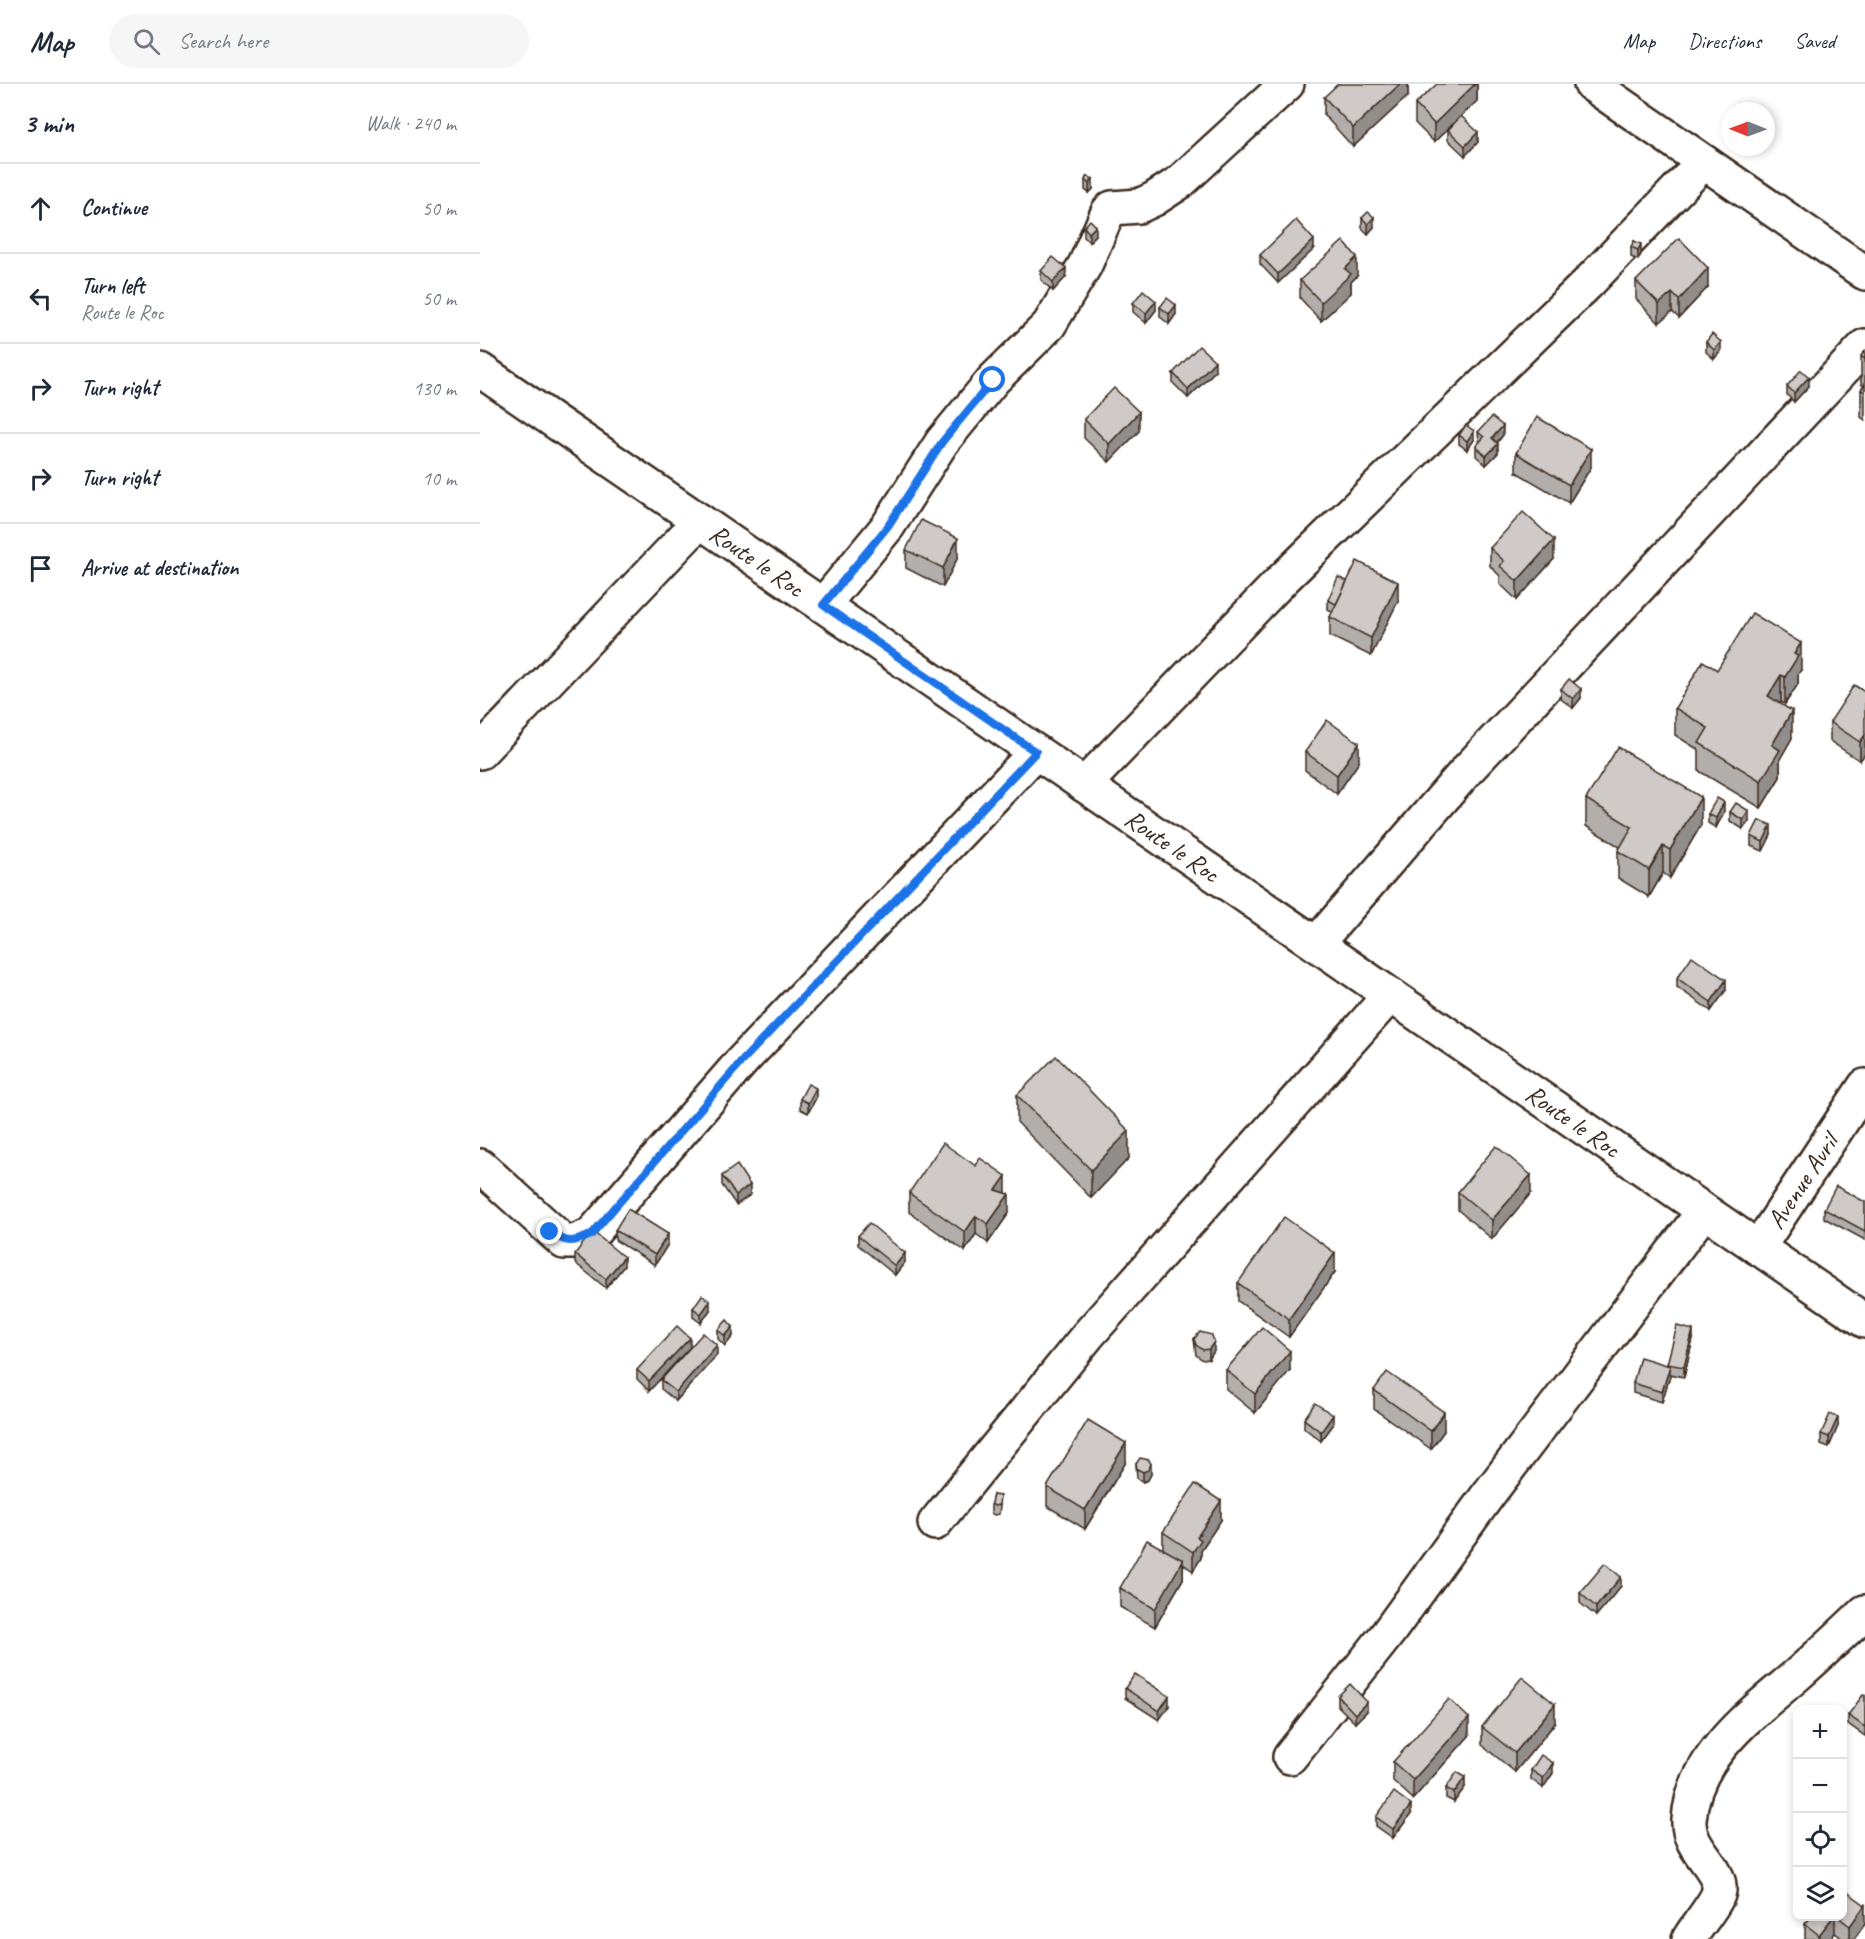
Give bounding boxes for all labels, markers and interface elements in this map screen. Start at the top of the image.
search box [109,14,529,68]
text: Map [30,24,73,59]
icon: search [130,25,163,58]
text: Search here [178,27,268,55]
text: Map [1623,28,1655,54]
text: Directions [1688,28,1761,54]
text: Saved [1794,28,1835,54]
north arrow [1721,102,1775,156]
text: 3 min [24,107,74,140]
text: Walk · 240 m [366,111,456,136]
icon: ahead [24,192,57,225]
text: Continue [81,194,147,222]
text: 50 m [422,196,456,221]
text: Turn left [81,272,145,300]
icon: left [24,282,57,315]
text: 50 m [422,286,456,311]
text: Route le Roc [81,300,164,325]
route start [979,366,1005,392]
icon: right [24,372,57,405]
text: Turn right [81,374,158,402]
text: 130 m [413,376,456,401]
icon: right [24,462,57,495]
text: Turn right [81,464,158,492]
text: 10 m [422,466,456,491]
street label: Route le Roc [703,517,811,605]
icon: arrive [24,552,57,585]
text: Arrive at destination [81,554,238,582]
street label: Route le Roc [1118,802,1227,891]
street label: Route le Roc [1519,1077,1628,1166]
street label: Avenue Avril [1759,1124,1848,1235]
route end [536,1218,562,1244]
map controls [1793,1705,1847,1921]
button: + [1793,1705,1847,1759]
button: − [1793,1759,1847,1813]
button: locate [1793,1813,1847,1867]
button: layers [1793,1867,1847,1921]

